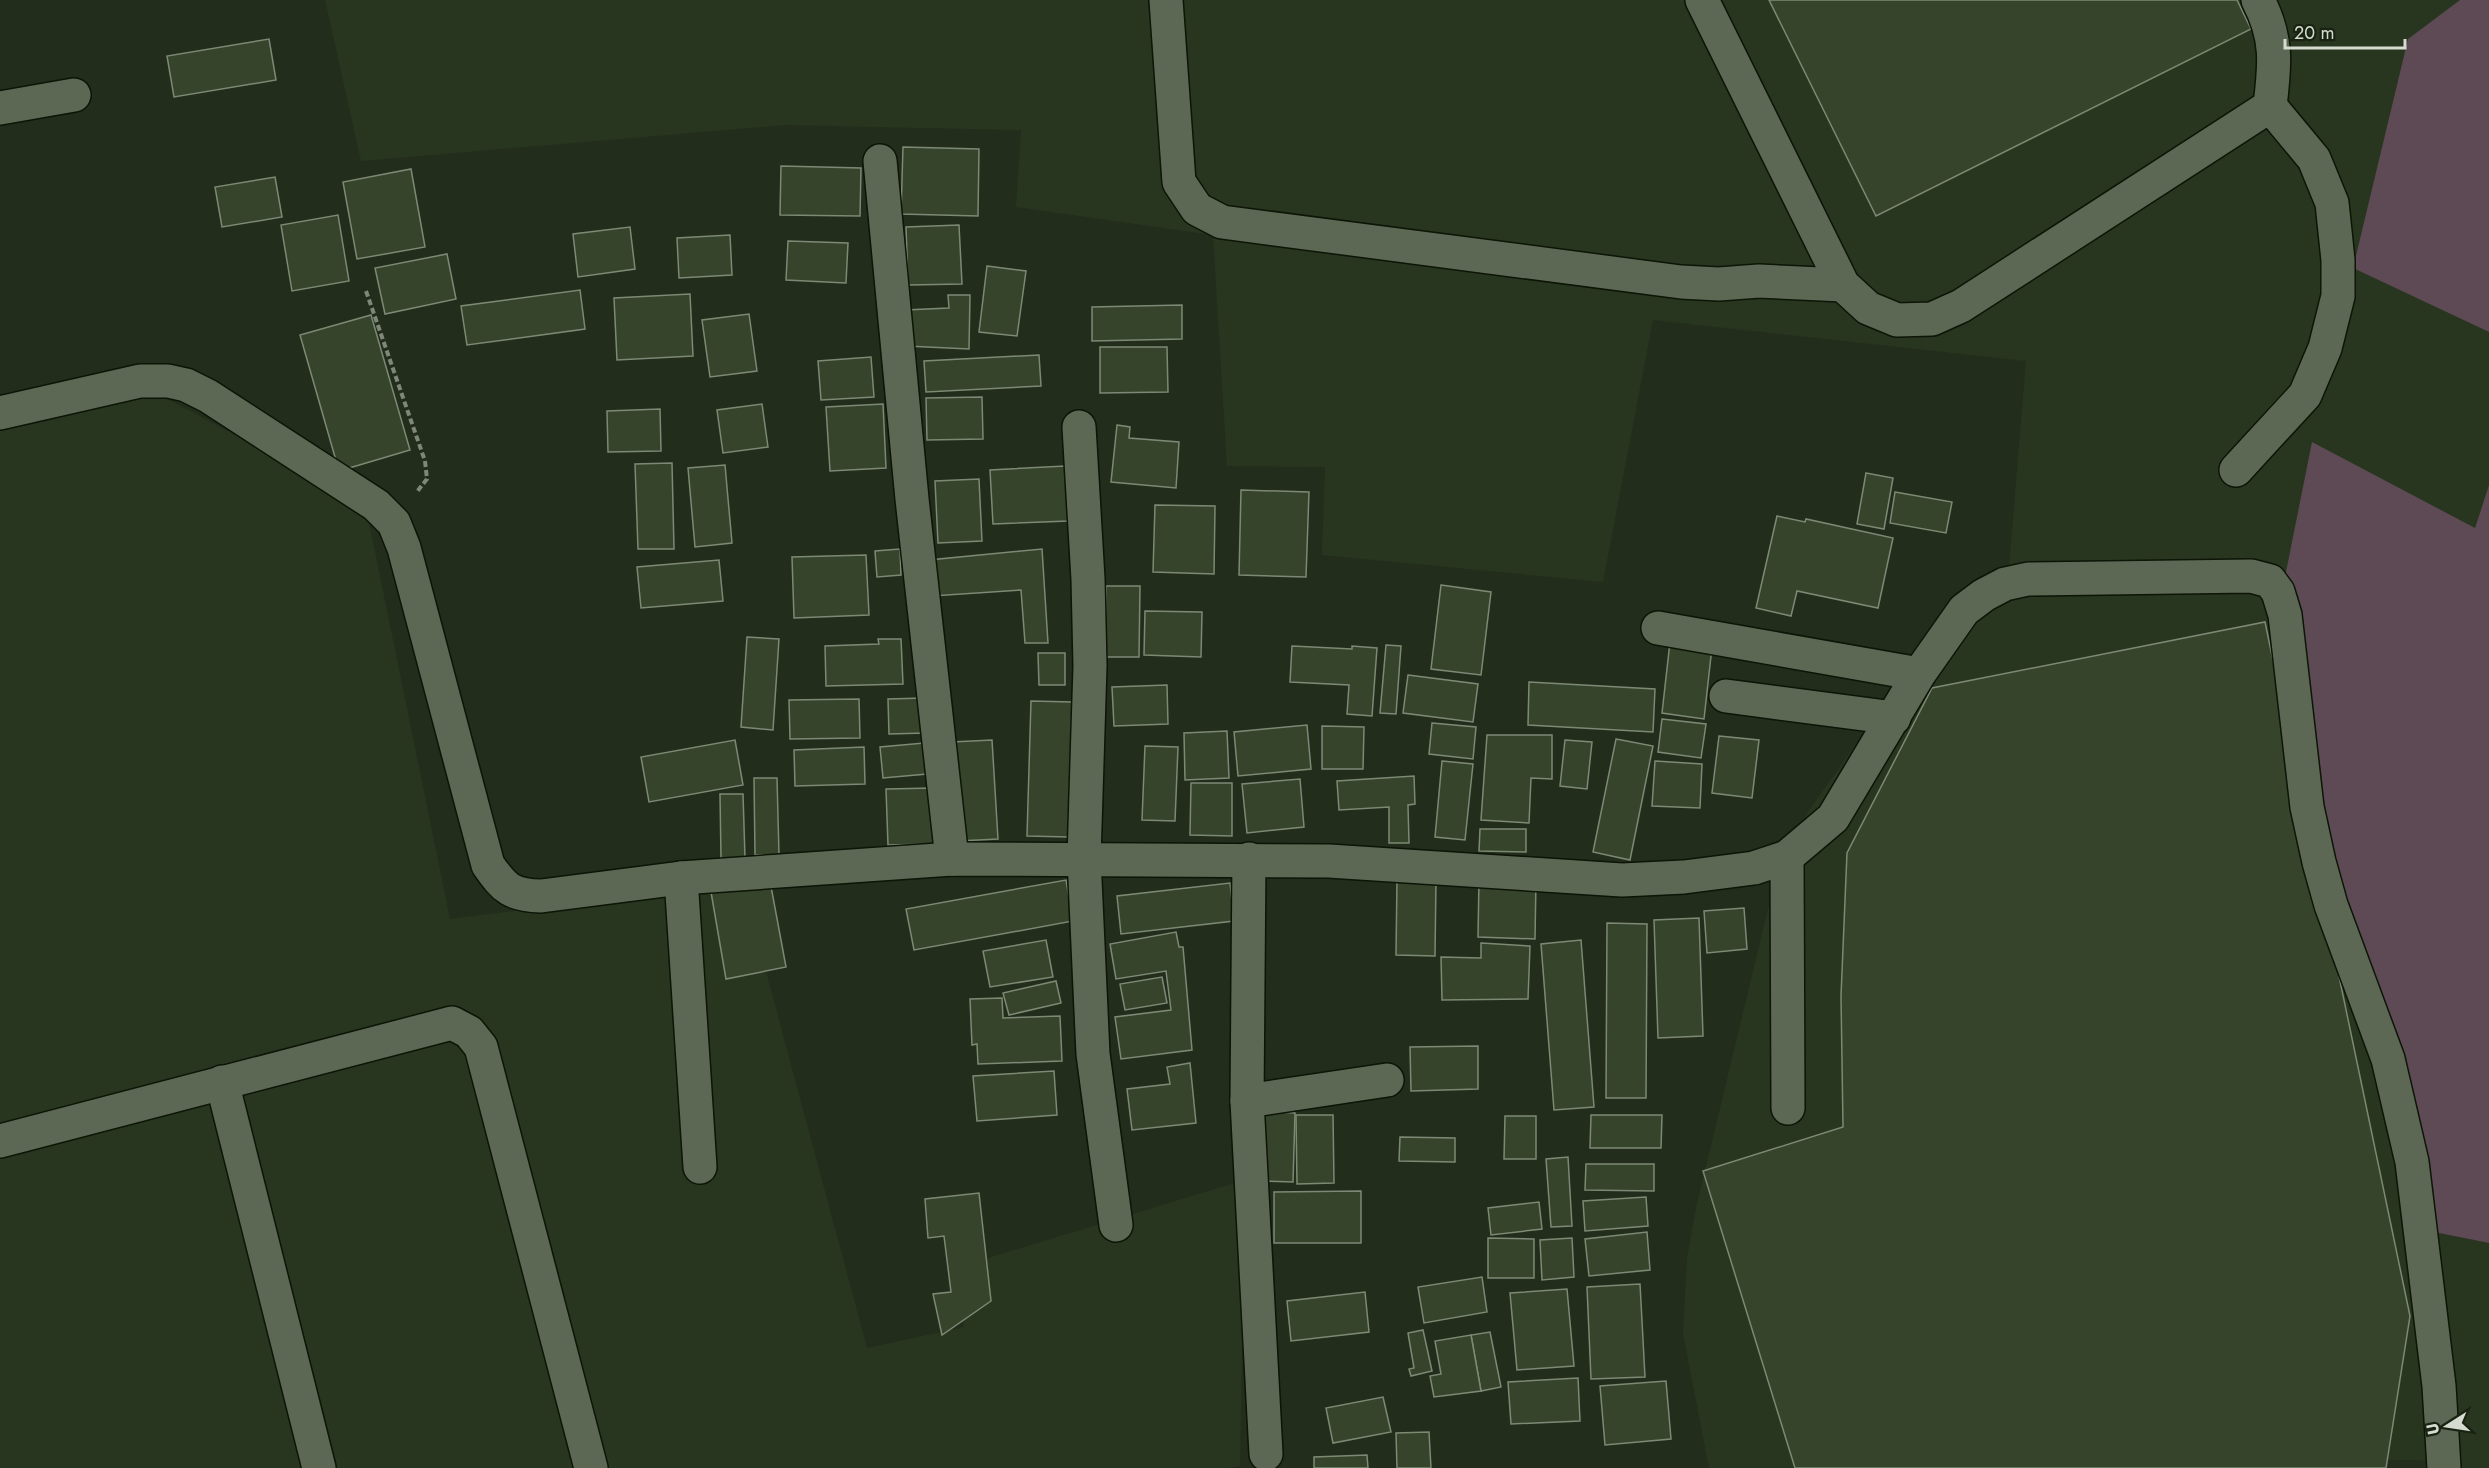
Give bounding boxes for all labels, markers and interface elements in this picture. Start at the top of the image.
scale bar [2285,12,2405,50]
text: 20 m [2294,20,2334,46]
north arrow [2417,1396,2477,1456]
text: U [2420,1421,2445,1437]

